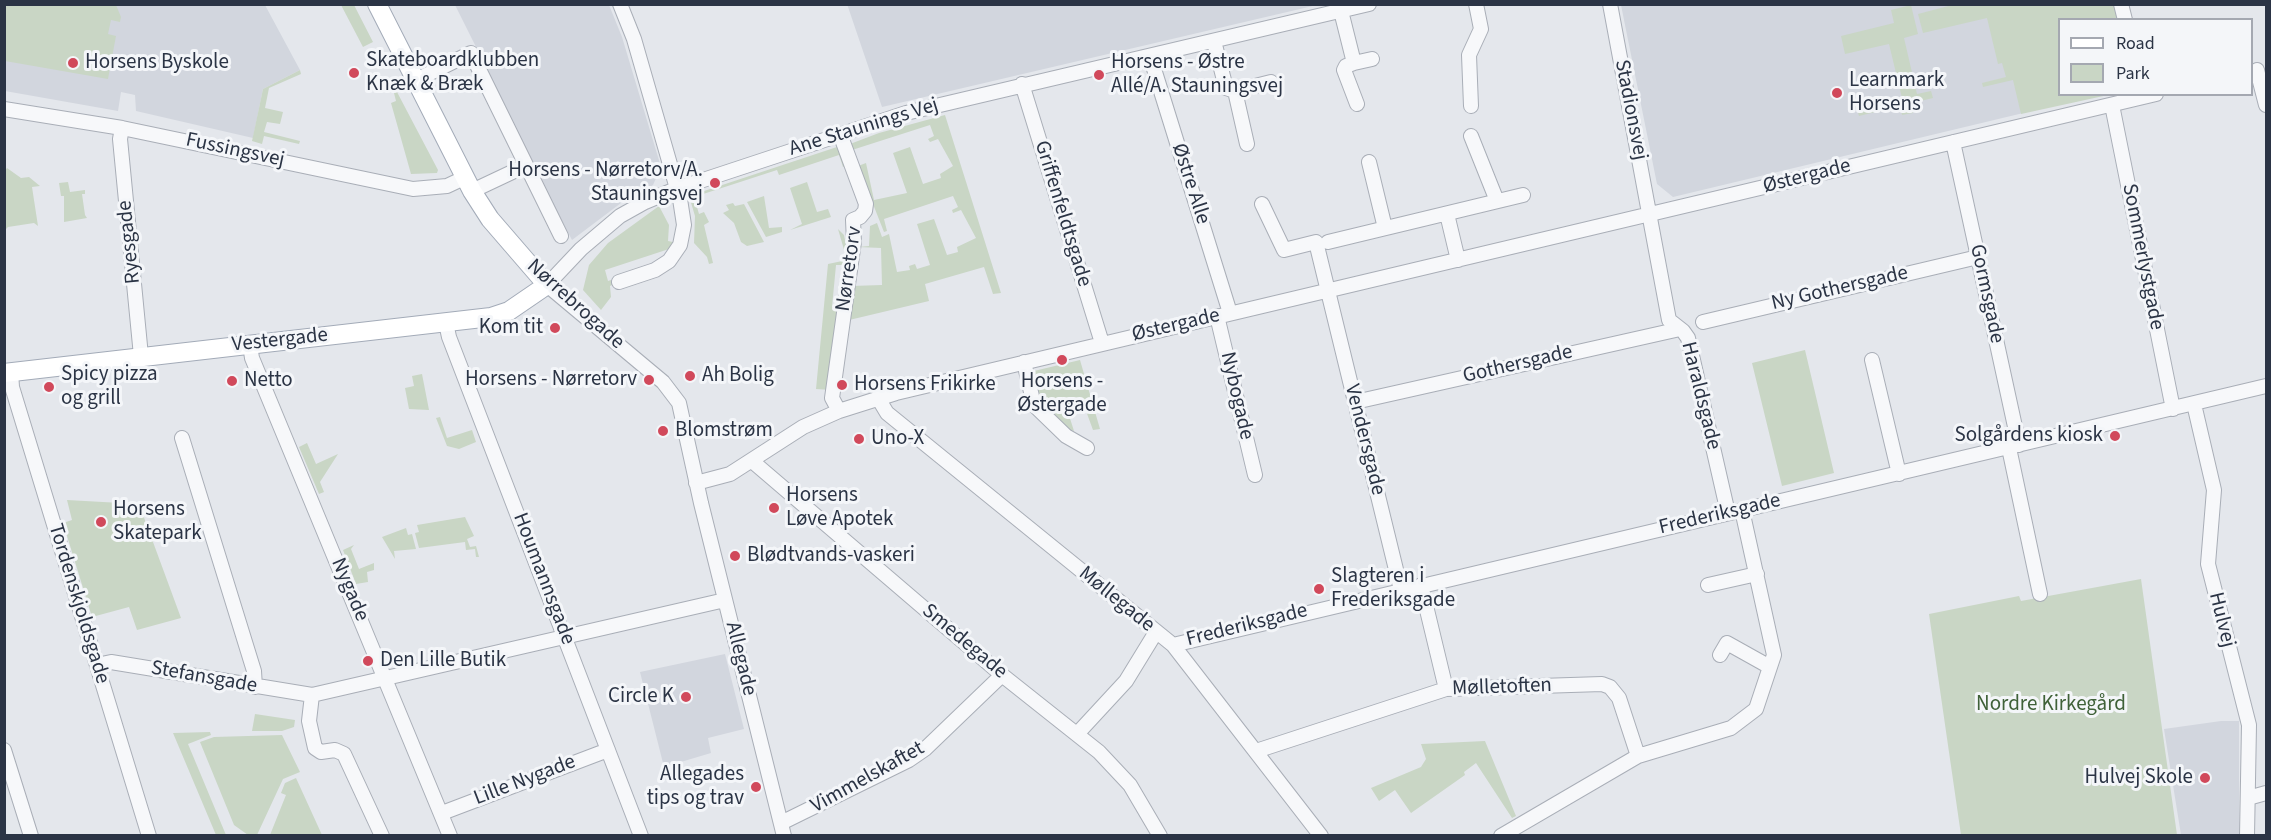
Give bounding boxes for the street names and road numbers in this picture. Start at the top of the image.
street label: Stadionsvej [1608,58,1652,162]
street label: Ane Staunings Vej [786,93,942,163]
street label: Fussingsvej [183,128,287,174]
street label: Griffenfeldtsgade [1028,138,1096,290]
street label: Østre Alle [1165,140,1215,228]
street label: Østergade [1761,154,1853,200]
street label: Sommerlystgade [2115,182,2169,332]
street label: Ryesgade [113,199,147,285]
street label: Nørretorv [832,225,868,313]
street label: Gormsgade [1963,242,2009,346]
street label: Nørrebrogade [521,255,629,355]
street label: Ny Gothersgade [1769,261,1911,317]
street label: Østergade [1130,304,1222,348]
street label: Vestergade [231,323,329,359]
street label: Haraldsgade [1674,339,1726,453]
street label: Gothersgade [1461,340,1575,390]
street label: Nybogade [1214,350,1258,442]
street label: Vendersgade [1338,382,1390,498]
street label: Frederiksgade [1657,489,1783,541]
street label: Houmannsgade [506,510,580,648]
street label: Tordenskjoldsgade [42,521,114,687]
street label: Nygade [324,555,374,625]
street label: Møllegade [1073,562,1159,638]
street label: Hulvej [2202,590,2240,650]
street label: Smedegade [916,599,1012,685]
street label: Frederiksgade [1184,599,1310,653]
street label: Allegade [719,619,761,699]
street label: Stefansgade [149,656,259,700]
street label: Mølletoften [1452,674,1552,702]
street label: Vimmelskaftet [807,737,929,819]
street label: Lille Nygade [471,750,579,812]

